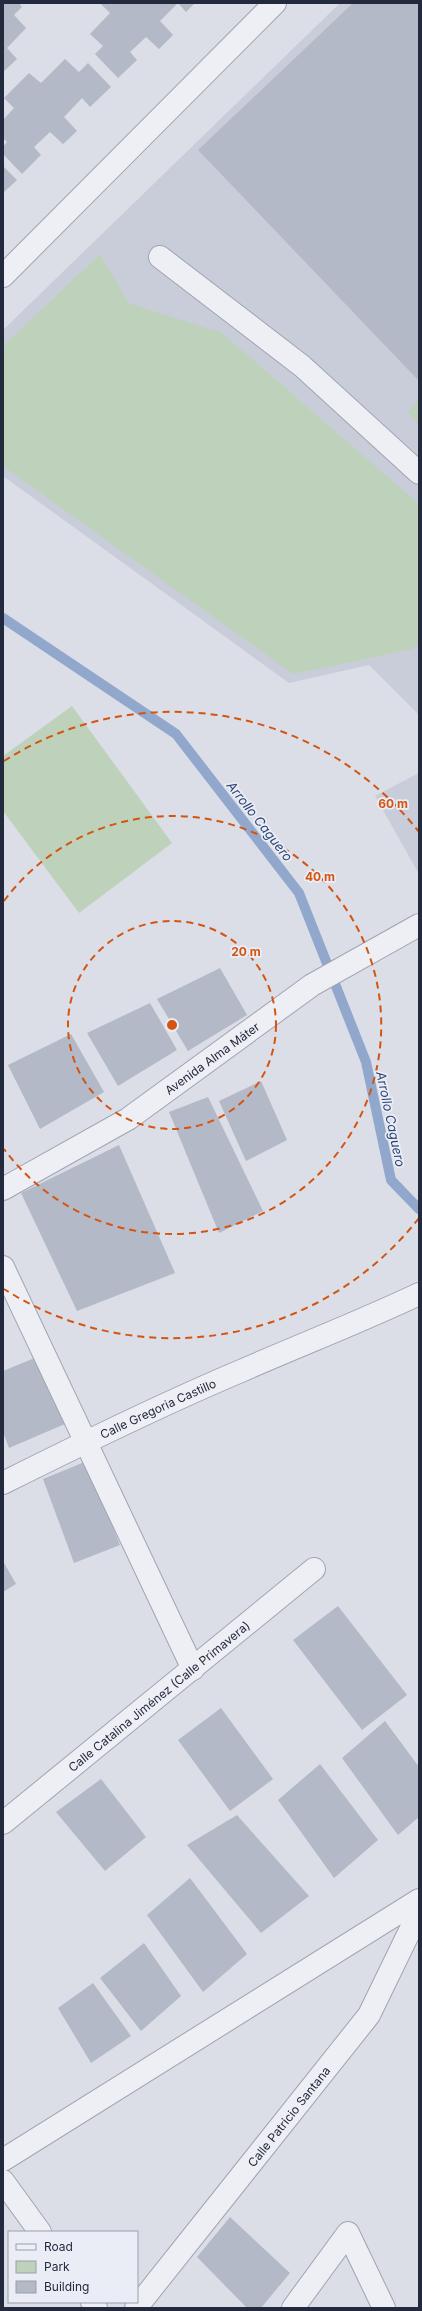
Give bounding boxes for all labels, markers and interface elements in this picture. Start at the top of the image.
water label: Arrollo Caguero [223,777,296,864]
text: 60 m [378,796,408,811]
text: 40 m [305,869,335,884]
text: 20 m [231,944,261,959]
street label: Avenida Alma Máter [162,1018,262,1097]
centre of rings [165,1018,179,1032]
water label: Arrollo Caguero [373,1069,409,1168]
street label: Calle Gregoria Castillo [97,1375,218,1442]
street label: Calle Catalina Jiménez (Calle Primavera) [65,1617,252,1774]
street label: Calle Patricio Santana [244,2063,333,2169]
legend [8,2231,138,2303]
text: Road [44,2239,73,2254]
text: Park [44,2259,70,2274]
text: Building [44,2279,89,2294]

